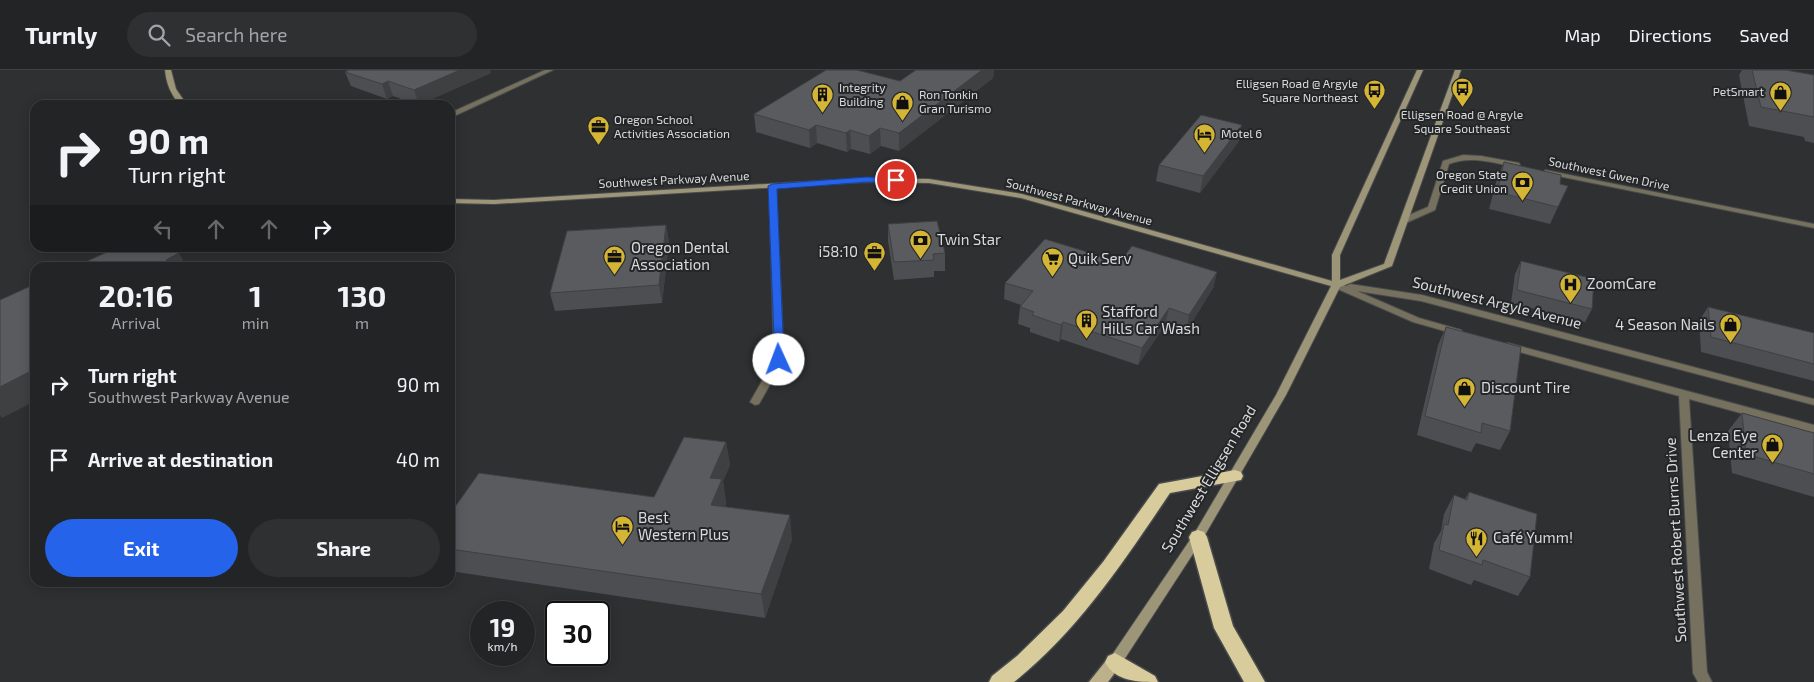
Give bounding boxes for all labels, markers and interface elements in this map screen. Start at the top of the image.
search box [127,12,477,57]
text: Turnly [25,20,97,49]
icon: search [145,21,173,49]
text: Search here [185,23,287,46]
text: Map [1564,24,1601,46]
text: Directions [1629,24,1712,46]
text: Saved [1740,24,1789,46]
place label: Elligsen Road @ Argyle Square Northeast [1236,76,1358,104]
bus stop icon: Elligsen Road @ Argyle Square Southeast [1450,76,1474,107]
bus stop icon: Elligsen Road @ Argyle Square Northeast [1362,79,1386,110]
place label: Integrity Building [839,80,886,108]
shop icon: PetSmart [1768,80,1792,111]
building icon: Integrity Building [811,83,835,114]
place label: PetSmart [1713,84,1764,98]
place label: Ron Tonkin Gran Turismo [919,87,991,115]
shop icon: Ron Tonkin Gran Turismo [891,90,915,121]
place label: Elligsen Road @ Argyle Square Southeast [1401,107,1523,135]
place label: Oregon School Activities Association [614,112,730,140]
office icon: Oregon School Activities Association [586,115,610,146]
text: 90 m [128,119,209,161]
icon: right [45,120,110,185]
hotel icon: Motel 6 [1193,122,1217,153]
place label: Motel 6 [1221,126,1262,140]
street label: Southwest Gwen Drive [1547,153,1671,193]
pin [875,159,917,201]
text: Turn right [128,161,226,187]
icon: arrive [882,166,910,194]
place label: Oregon State Credit Union [1436,167,1507,195]
street label: Southwest Parkway Avenue [598,168,750,190]
bank icon: Oregon State Credit Union [1511,170,1535,201]
street label: Southwest Parkway Avenue [1004,175,1154,227]
icon: left [149,215,177,243]
icon: ahead [202,215,230,243]
icon: ahead [255,215,283,243]
icon: right [308,215,336,243]
bank icon: Twin Star [909,228,933,259]
place label: Twin Star [937,230,1001,248]
place label: Oregon Dental Association [631,238,729,273]
office icon: i58:10 [862,240,886,271]
place label: i58:10 [819,242,858,260]
office icon: Oregon Dental Association [603,245,627,276]
supermarket icon: Quik Serv [1040,247,1064,278]
place label: Quik Serv [1068,249,1132,268]
street label: Southwest Argyle Avenue [1411,272,1584,332]
hospital icon: ZoomCare [1559,272,1583,303]
place label: ZoomCare [1587,274,1656,292]
text: 20:16 [99,277,173,313]
text: 1 [249,277,262,313]
text: 130 [338,277,386,313]
place label: Stafford Hills Car Wash [1102,302,1200,337]
building icon: Stafford Hills Car Wash [1074,309,1098,340]
text: Arrival [112,313,160,332]
text: min [242,313,269,332]
text: m [355,313,369,332]
shop icon: 4 Season Nails [1719,313,1743,344]
place label: 4 Season Nails [1615,315,1715,333]
position arrow [752,333,804,385]
text: Turn right [88,364,176,387]
icon: right [45,371,73,399]
text: 90 m [397,373,440,396]
shop icon: Discount Tire [1453,376,1477,407]
place label: Discount Tire [1481,378,1570,396]
text: Southwest Parkway Avenue [88,387,290,406]
street label: Southwest Elligsen Road [1157,402,1259,555]
place label: Lenza Eye Center [1689,426,1757,461]
shop icon: Lenza Eye Center [1761,433,1785,464]
street label: Southwest Robert Burns Drive [1661,437,1689,643]
icon: arrive [45,446,73,474]
text: Arrive at destination [88,448,273,471]
text: 40 m [396,448,440,471]
place label: Best Western Plus [638,508,729,543]
hotel icon: Best Western Plus [610,515,634,546]
button: Exit [45,519,238,577]
button: Share [248,519,440,577]
restaurant icon: Café Yumm! [1465,526,1489,557]
place label: Café Yumm! [1493,528,1573,546]
speed limit sign: 30 [545,601,610,666]
text: 19 [490,612,515,642]
text: km/h [488,639,517,653]

